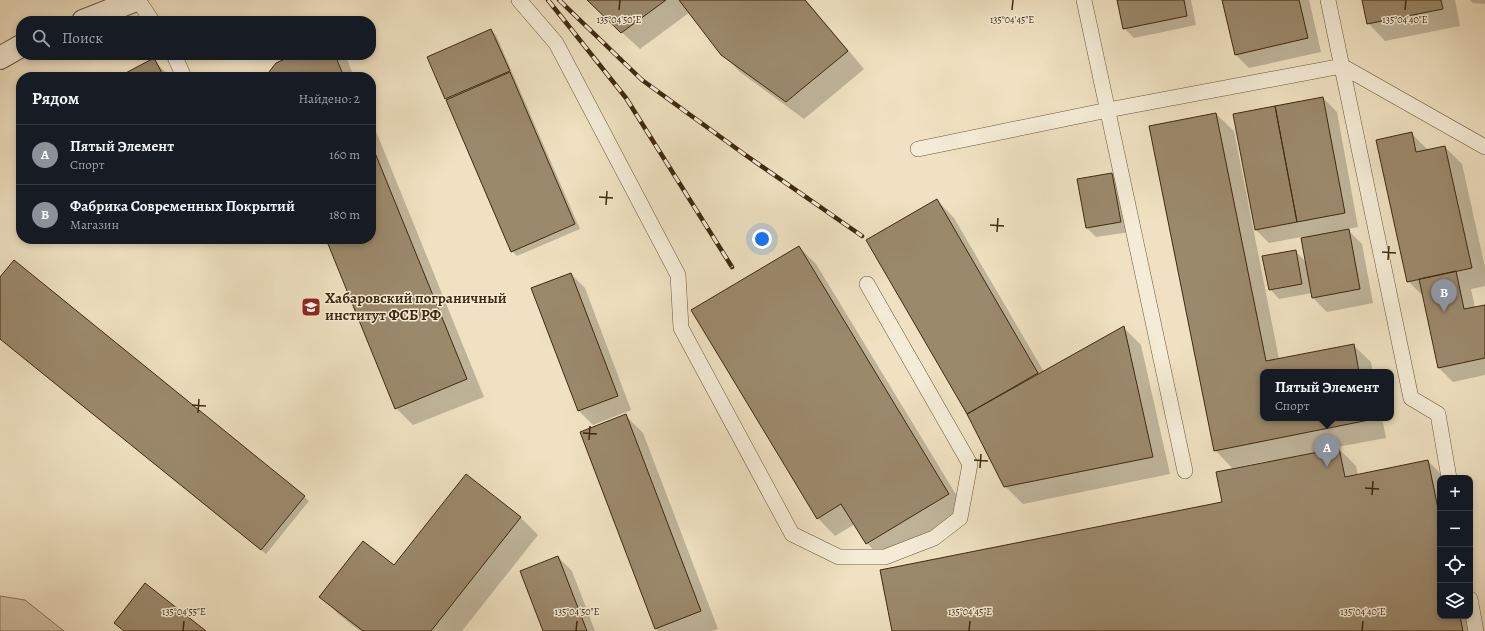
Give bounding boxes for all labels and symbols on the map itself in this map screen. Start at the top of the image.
text: 135°04'50"E [596,13,642,26]
text: 135°04'45"E [990,13,1034,26]
text: 135°04'40"E [1382,13,1428,26]
your location [752,229,772,249]
pin: B [1431,279,1457,312]
place label: Хабаровский пограничный институт ФСБ РФ [325,288,507,325]
school or university icon: Хабаровский пограничный институт ФСБ РФ [300,296,322,318]
pin: A [1314,434,1340,467]
text: 135°04'55"E [162,605,206,618]
text: 135°04'50"E [554,605,600,618]
text: 135°04'45"E [948,605,992,618]
text: 135°04'40"E [1340,605,1386,618]

